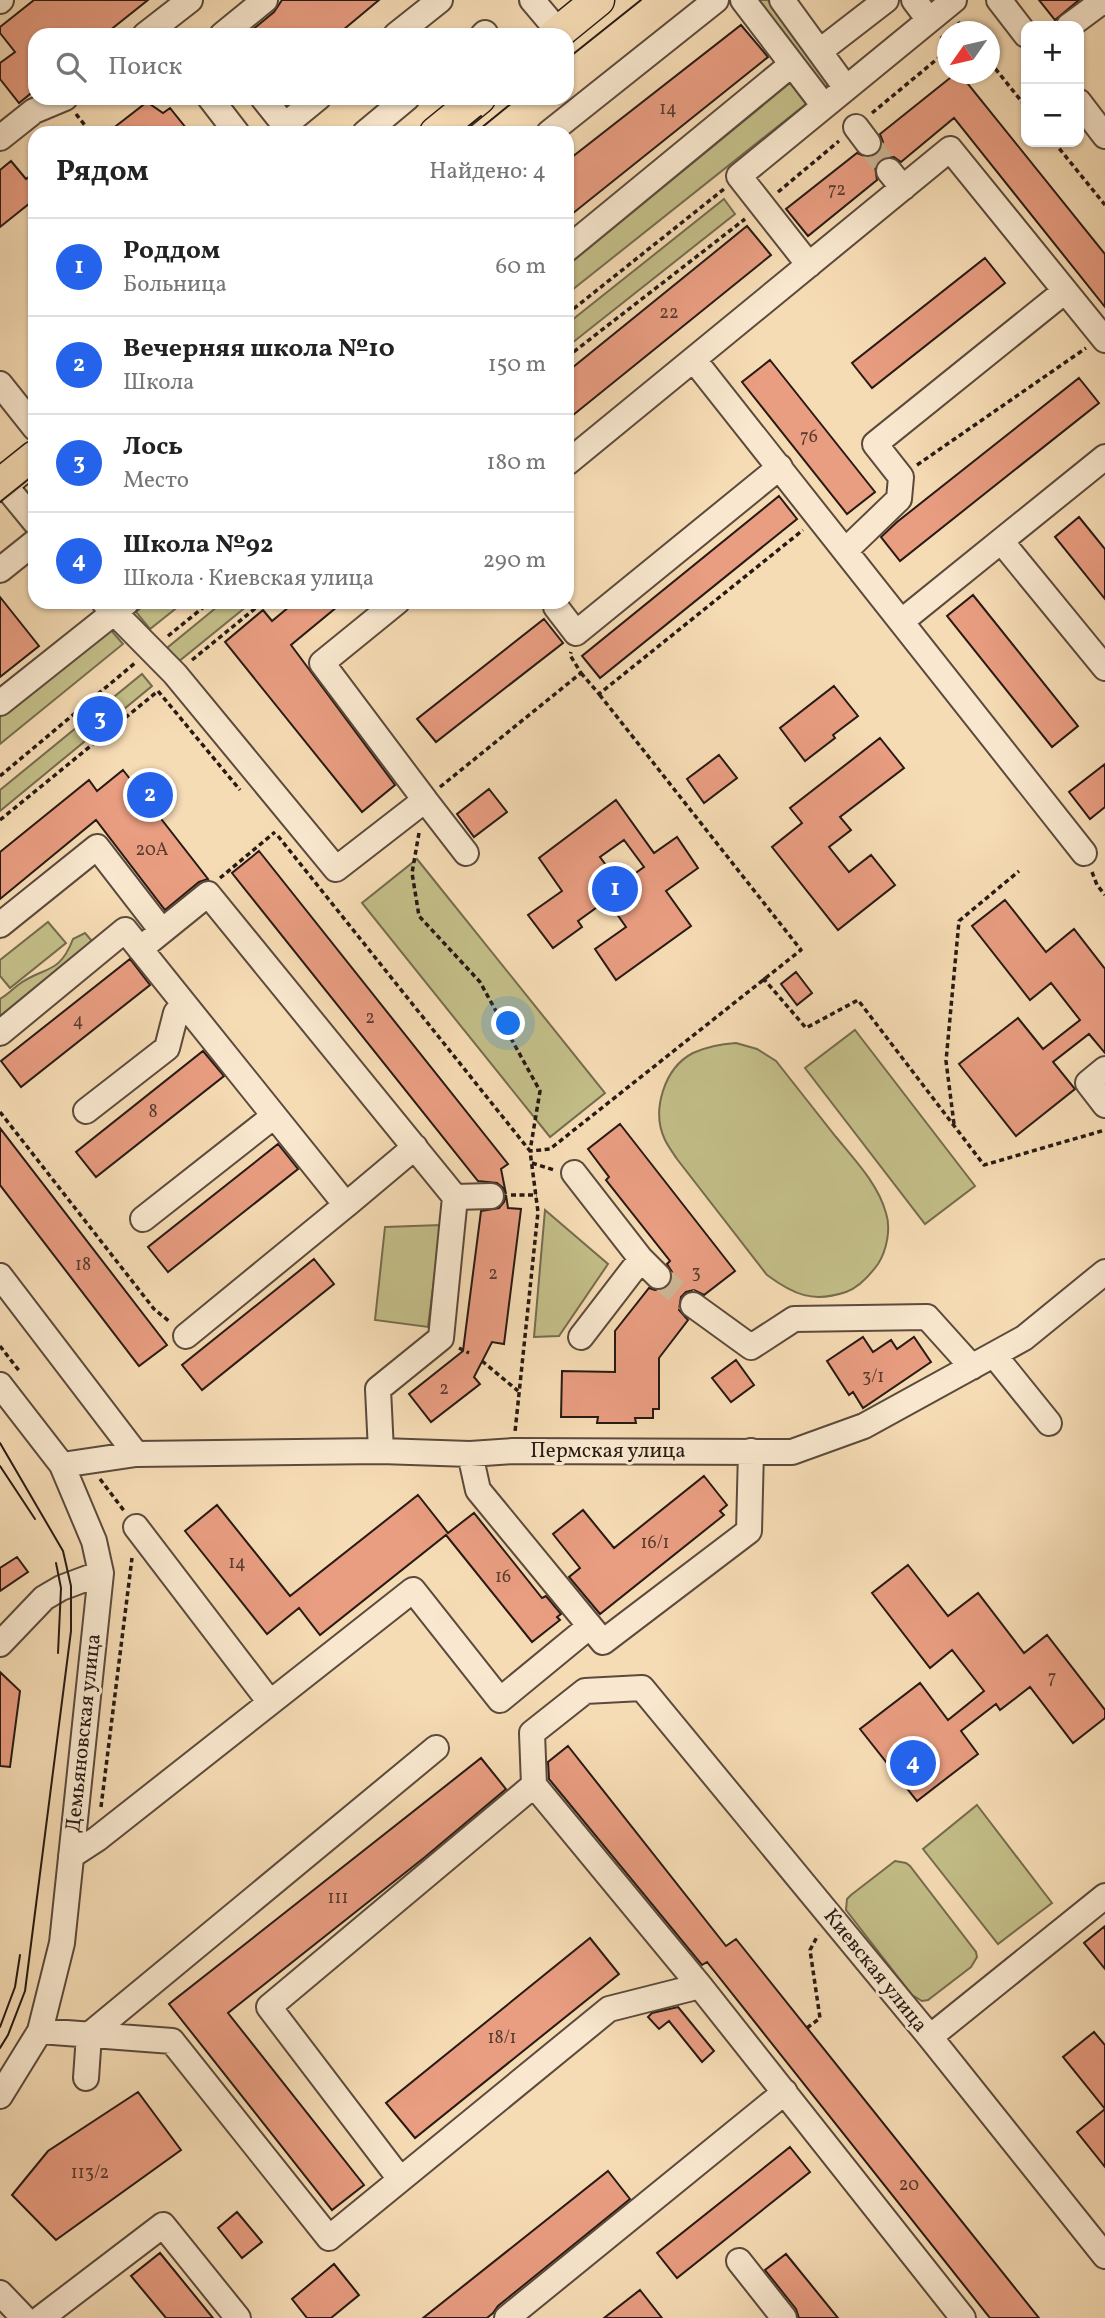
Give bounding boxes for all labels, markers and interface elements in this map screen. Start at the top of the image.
north arrow [937,21,1000,84]
map controls [1021,21,1084,147]
button: + [1021,21,1084,84]
search box [28,28,574,105]
icon: search [52,48,90,86]
text: Поиск [108,49,182,85]
button: − [1021,84,1084,147]
house number: 14 [659,97,677,122]
text: Рядом [56,151,149,193]
text: Найдено: 4 [429,156,546,188]
house number: 72 [828,178,846,203]
text: Роддом [123,233,220,269]
text: 1 [74,251,84,283]
text: 60 m [496,251,546,283]
text: Больница [123,269,227,301]
house number: 22 [659,301,679,326]
text: Вечерняя школа №10 [123,331,395,367]
text: 2 [73,349,85,381]
text: 150 m [488,349,546,381]
text: Школа [123,367,194,399]
house number: 76 [800,425,818,450]
text: Лось [123,429,183,465]
text: 3 [73,447,85,479]
text: 180 m [487,447,546,479]
text: Место [123,465,189,497]
text: Школа №92 [123,527,273,563]
text: 4 [72,545,86,577]
text: 290 m [483,545,546,577]
text: Школа · Киевская улица [123,563,374,595]
pin: 3 [77,693,123,745]
pin: 2 [127,769,173,821]
house number: 20А [136,838,169,863]
pin: 1 [592,863,638,915]
house number: 2 [365,1006,375,1031]
your location [491,1006,525,1040]
house number: 4 [73,1009,83,1034]
house number: 8 [148,1100,158,1125]
house number: 18 [75,1253,91,1278]
house number: 3 [691,1261,701,1286]
house number: 2 [488,1262,498,1287]
house number: 3/1 [862,1365,884,1390]
house number: 2 [439,1377,449,1402]
street label: Пермская улица [530,1437,686,1466]
house number: 16/1 [640,1531,670,1556]
house number: 14 [228,1551,246,1576]
house number: 16 [495,1565,511,1590]
street label: Демьяновская улица [59,1632,109,1834]
house number: 7 [1048,1666,1056,1691]
pin: 4 [890,1737,936,1789]
house number: 111 [328,1886,348,1911]
street label: Киевская улица [816,1903,934,2039]
house number: 18/1 [487,2026,517,2051]
house number: 113/2 [71,2161,109,2186]
house number: 20 [899,2173,919,2198]

